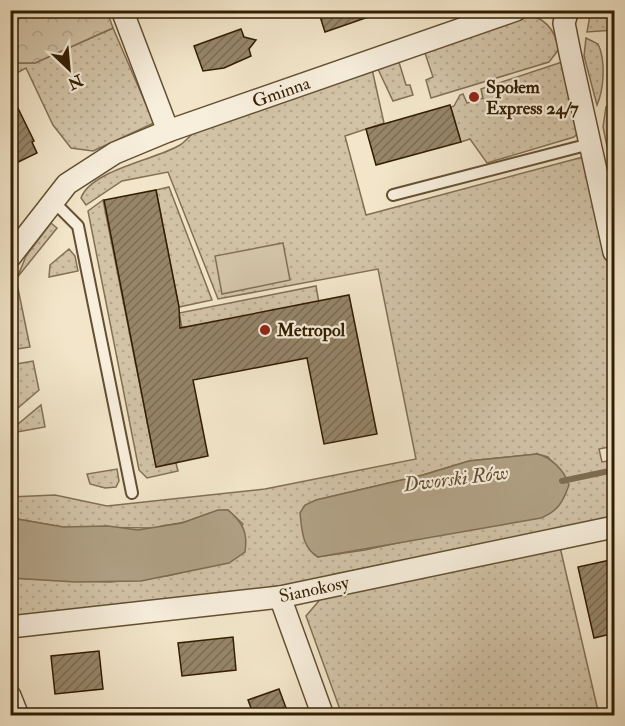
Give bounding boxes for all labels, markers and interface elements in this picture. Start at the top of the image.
north arrow [39,39,99,99]
text: N [64,69,87,94]
street label: Gminna [249,72,314,113]
place label: Społem Express 24/7 [486,76,579,120]
marker: Społem Express 24/7 [467,90,481,104]
place label: Metropol [276,319,345,342]
marker: Metropol [258,323,272,337]
water label: Dworski Rów [401,460,510,497]
street label: Sianokosy [277,571,352,608]

